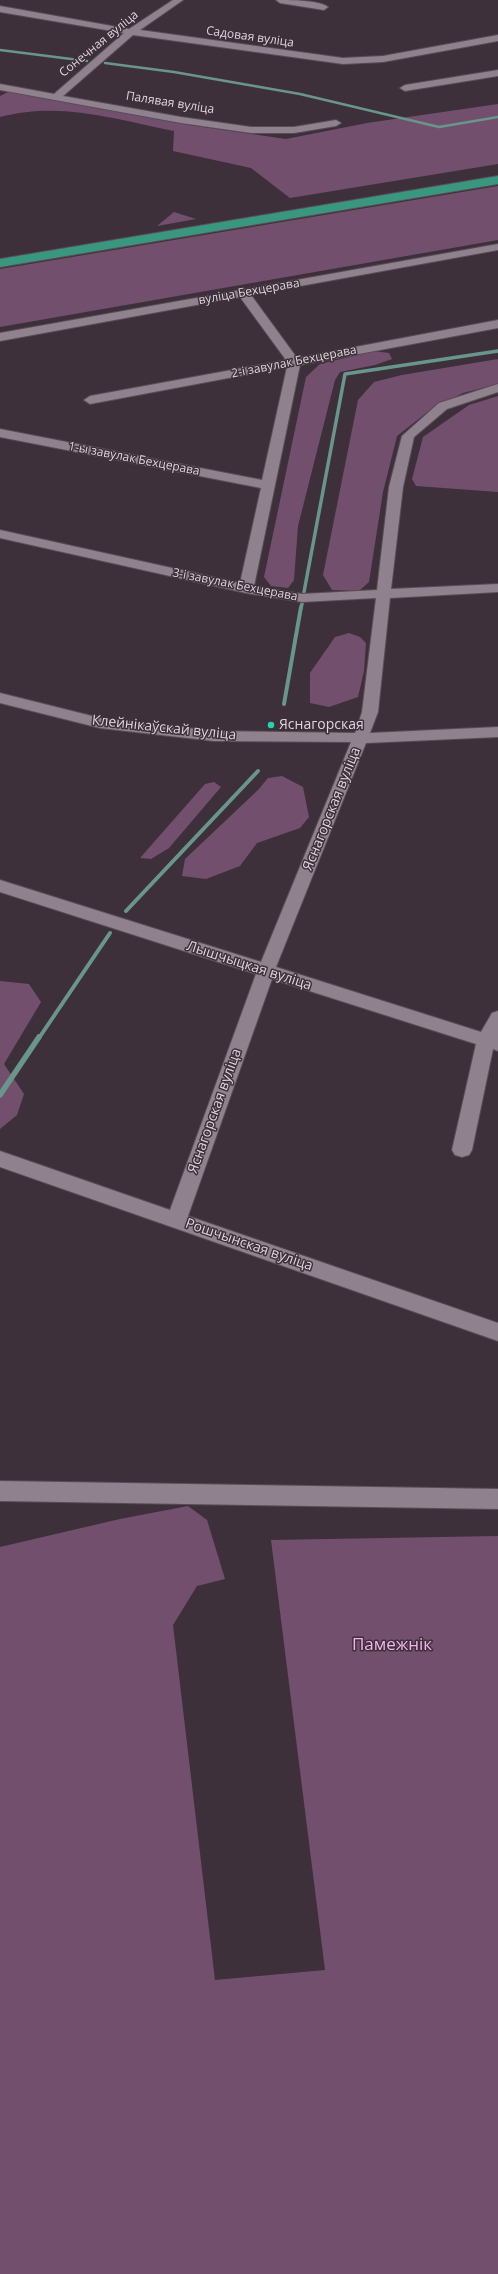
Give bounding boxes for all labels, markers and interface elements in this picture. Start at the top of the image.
street label: Сонечная вуліца [57,8,141,80]
street label: Садовая вуліца [205,24,295,50]
street label: Палявая вуліца [125,89,215,117]
street label: вуліца Бехцерава [197,276,301,308]
street label: 2-і завулак Бехцерава [230,343,358,381]
street label: 1-ы завулак Бехцерава [67,439,201,479]
street label: 3-і завулак Бехцерава [171,566,299,604]
street label: Клейнікаўскай вуліца [91,712,237,744]
place label: Яснагорская [279,717,364,733]
marker: Яснагорская [266,720,276,730]
street label: Яснагорская вуліца [300,745,364,873]
street label: Лышчыцкая вуліца [184,938,314,994]
street label: Яснагорская вуліца [185,1046,245,1176]
street label: Рошчынская вуліца [183,1215,315,1275]
park label: Памежнік [352,1635,432,1655]

